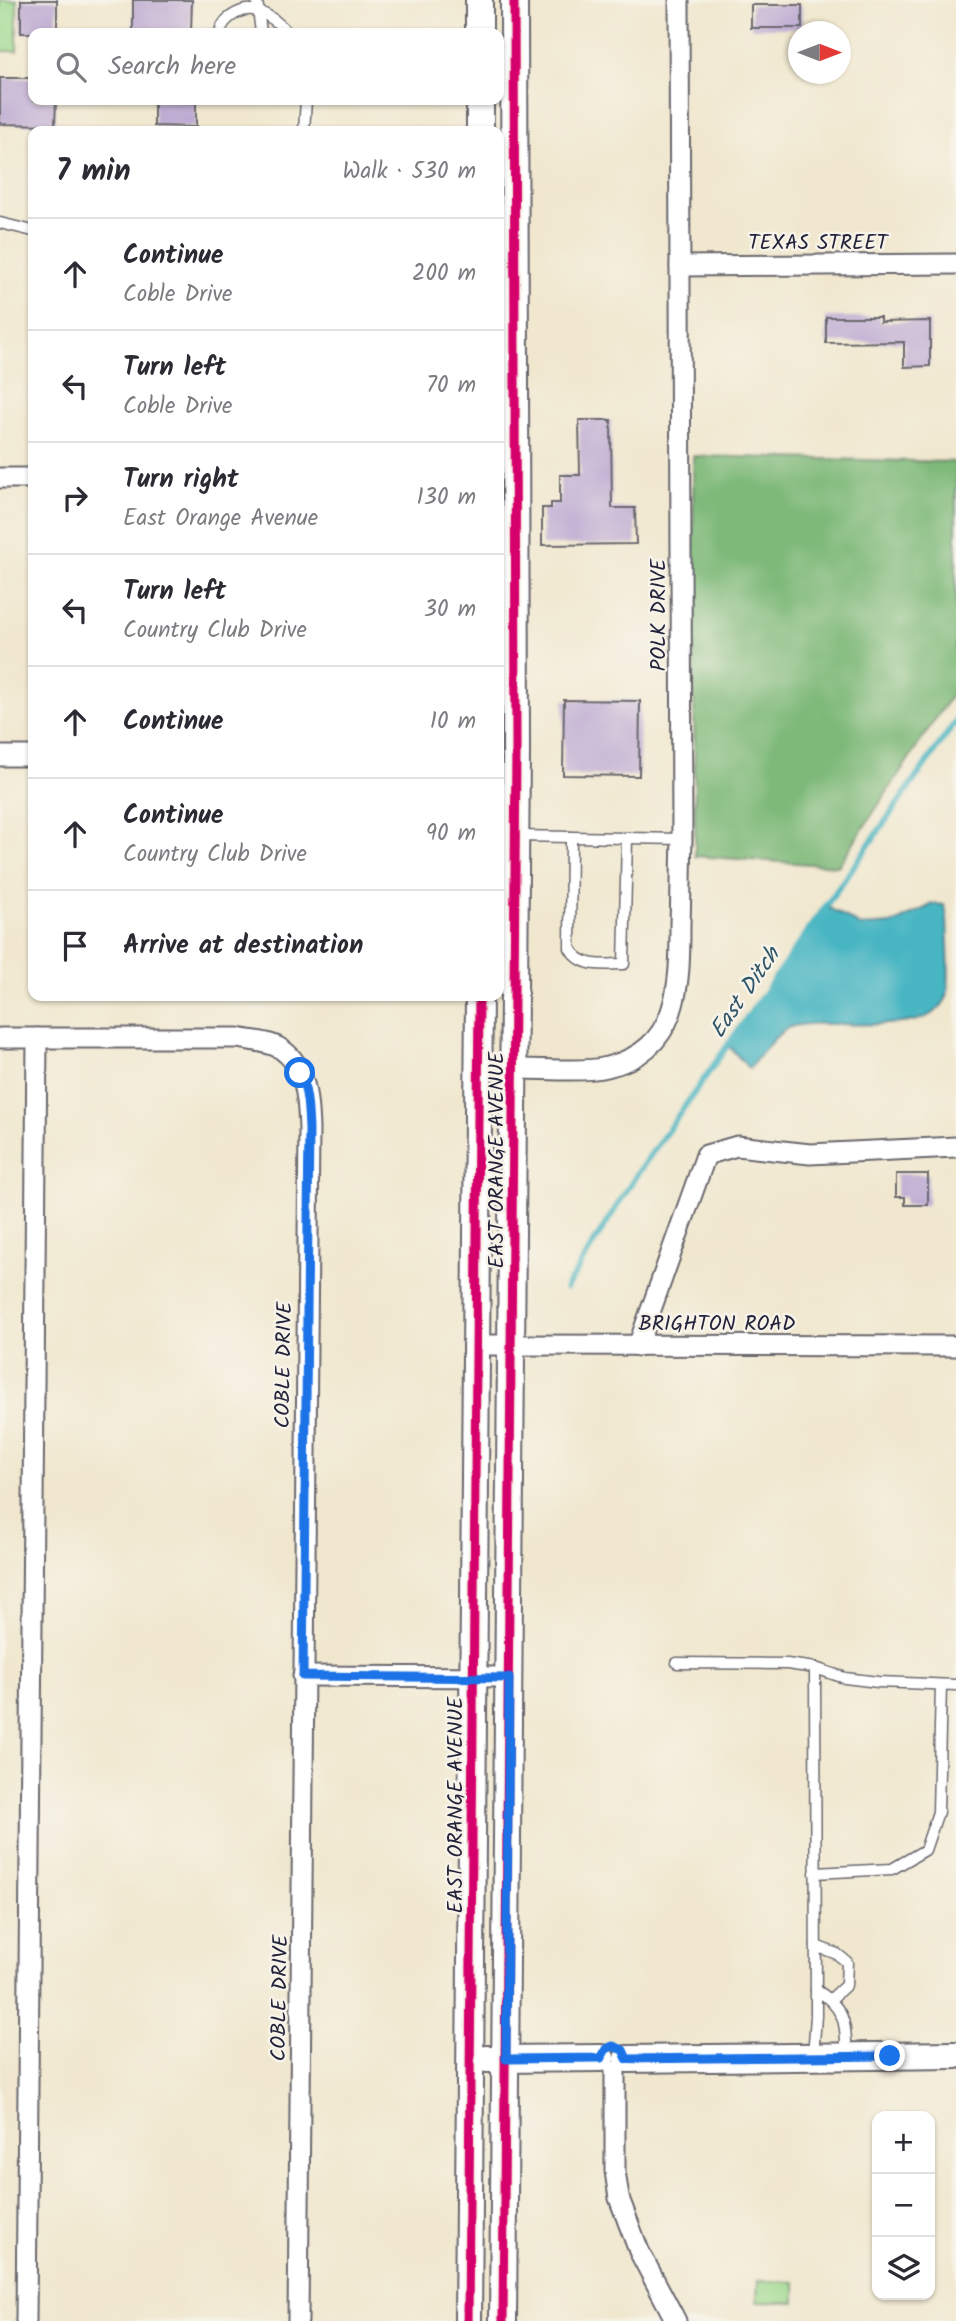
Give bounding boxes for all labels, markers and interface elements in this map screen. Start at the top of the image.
north arrow [788,21,851,84]
search box [28,28,504,105]
text: Search here [108,46,236,88]
icon: search [52,48,90,86]
text: 7 min [56,148,131,196]
text: Walk · 530 m [342,154,476,190]
street label: TEXAS STREET [748,227,889,260]
text: Continue [123,235,224,277]
icon: ahead [56,255,94,293]
text: 200 m [412,256,476,292]
text: Coble Drive [123,277,232,313]
text: Turn left [123,347,226,389]
icon: left [56,367,94,405]
text: 70 m [426,368,476,404]
text: Coble Drive [123,389,232,425]
text: Turn right [123,459,239,501]
icon: right [56,479,94,517]
text: 130 m [417,480,476,516]
text: East Orange Avenue [123,501,318,537]
street label: POLK DRIVE [643,558,676,671]
text: Turn left [123,571,226,613]
icon: left [56,591,94,629]
text: 30 m [424,592,476,628]
text: Country Club Drive [123,613,307,649]
text: Continue [123,701,224,743]
icon: ahead [56,703,94,741]
text: 10 m [430,704,476,740]
text: Continue [123,795,224,837]
icon: ahead [56,815,94,853]
text: 90 m [426,816,476,852]
text: Country Club Drive [123,837,307,873]
text: Arrive at destination [123,925,363,967]
icon: arrive [56,927,94,965]
water label: East Ditch [701,939,791,1046]
street label: EAST ORANGE AVENUE [481,1051,514,1268]
route start [284,1057,315,1088]
street label: COBLE DRIVE [267,1301,302,1429]
street label: BRIGHTON ROAD [638,1308,796,1341]
street label: EAST ORANGE AVENUE [440,1696,473,1913]
street label: COBLE DRIVE [263,1934,298,2062]
route end [874,2040,905,2071]
map controls [872,2111,935,2300]
button: + [872,2111,935,2174]
button: − [872,2174,935,2237]
button: layers [872,2237,935,2300]

